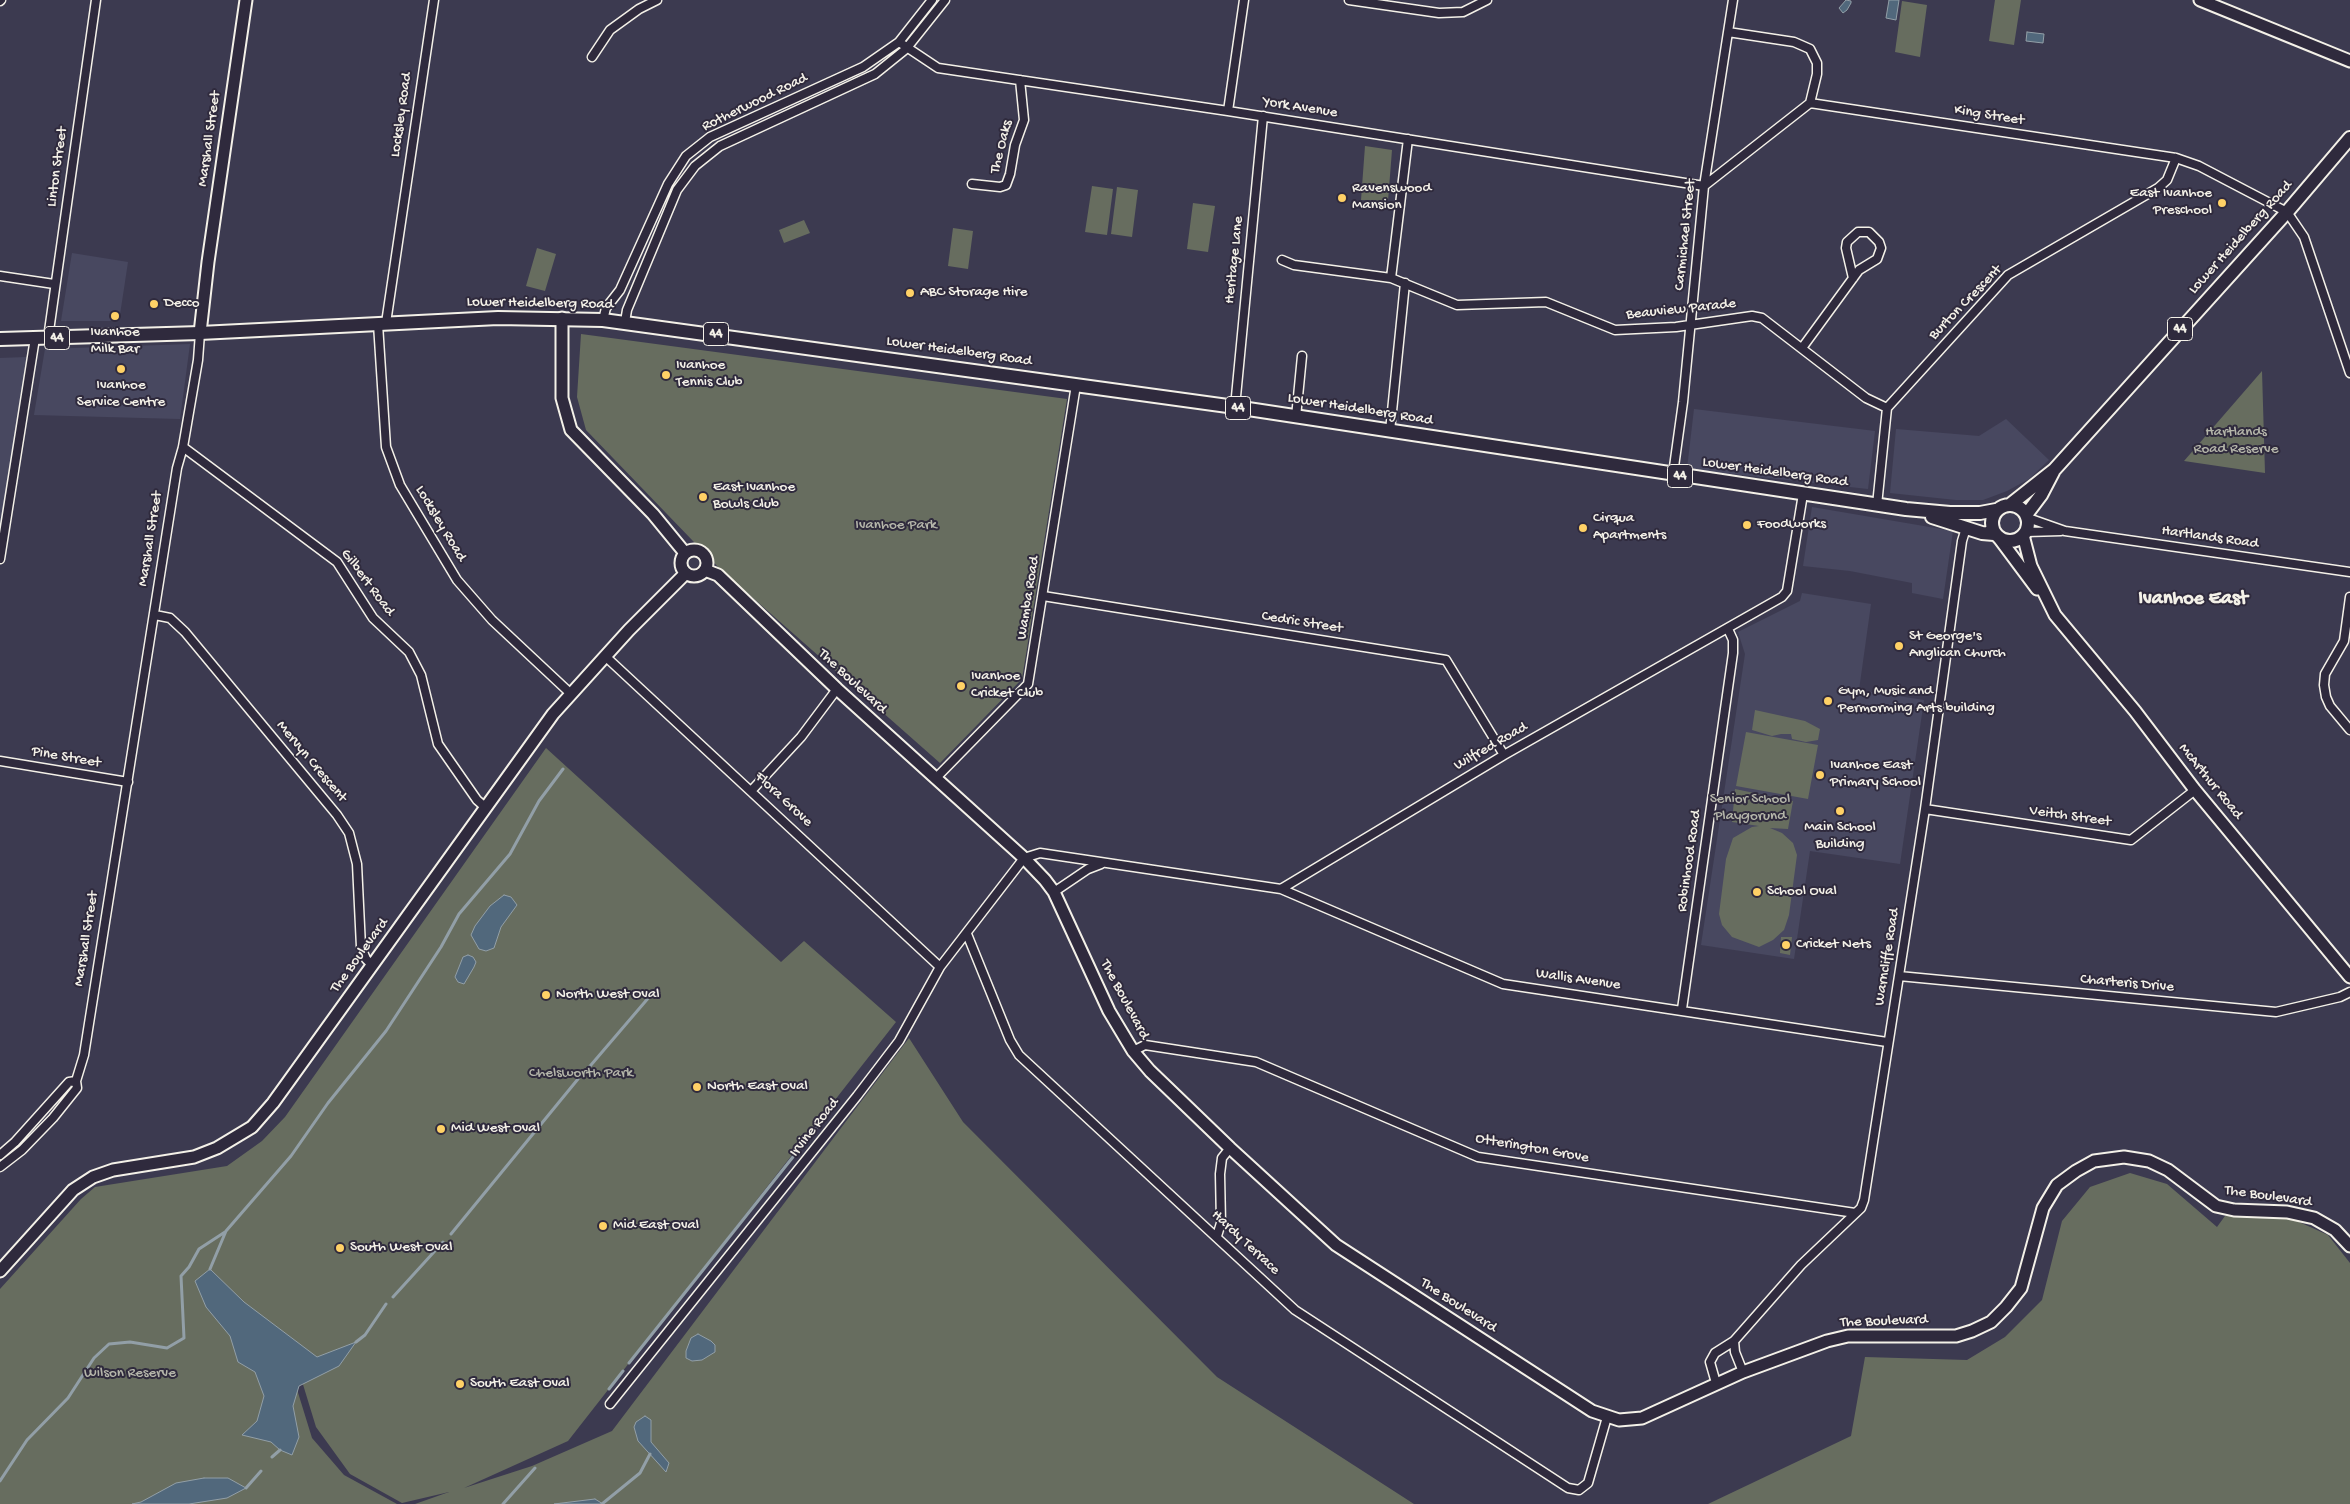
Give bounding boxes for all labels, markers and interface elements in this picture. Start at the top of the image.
street label: Rotherwood Road [699,70,811,136]
street label: Locksley Road [387,71,417,159]
street label: Marshall Street [194,90,226,188]
street label: York Avenue [1261,93,1339,123]
street label: King Street [1953,102,2025,130]
street label: The Oaks [987,118,1017,176]
street label: Linton Street [43,126,73,208]
street label: Lower Heidelberg Road [2185,177,2297,299]
street label: Carmichael Street [1671,178,1701,292]
place label: Ravenswood Mansion [1352,180,1431,215]
place label: East Ivanhoe Preschool [2130,185,2212,220]
marker: Ravenswood Mansion [1336,192,1348,204]
marker: East Ivanhoe Preschool [2216,197,2228,209]
street label: Heritage Lane [1221,215,1249,305]
street label: Burton Crescent [1926,262,2006,344]
place label: ABC Storage Hire [920,284,1027,302]
marker: ABC Storage Hire [904,287,916,299]
street label: Lower Heidelberg Road [466,294,614,314]
place label: Decco [164,295,200,313]
street label: Beauview Parade [1625,295,1737,325]
marker: Decco [148,298,160,310]
marker: Ivanhoe Milk Bar [109,310,121,322]
road number: 44 [2168,318,2192,340]
road number: 44 [704,322,728,346]
place label: Ivanhoe Milk Bar [90,324,140,359]
road number: 44 [44,326,70,349]
street label: Lower Heidelberg Road [885,333,1033,371]
place label: Ivanhoe Tennis Club [676,357,742,392]
marker: Ivanhoe Service Centre [115,363,127,375]
marker: Ivanhoe Tennis Club [660,369,672,381]
place label: Ivanhoe Service Centre [77,377,165,412]
street label: Lower Heidelberg Road [1286,390,1434,430]
road number: 44 [1226,396,1250,419]
park label: Hartlands Road Reserve [2194,424,2278,459]
street label: Lower Heidelberg Road [1701,454,1849,492]
road number: 44 [1668,464,1692,488]
place label: East Ivanhoe Bowls Club [713,479,795,514]
street label: Locksley Road [410,483,470,565]
street label: Marshall Street [135,490,167,588]
marker: East Ivanhoe Bowls Club [697,491,709,503]
place label: Cirqua Apartments [1593,510,1666,545]
place label: Foodworks [1757,516,1826,534]
park label: Ivanhoe Park [855,517,937,535]
marker: Foodworks [1741,519,1753,531]
marker: Cirqua Apartments [1577,522,1589,534]
street label: Hartlands Road [2160,522,2260,554]
street label: Gilbert Road [336,546,398,620]
street label: Wamba Road [1014,555,1044,641]
district label: Ivanhoe East [2138,588,2248,612]
street label: Cedric Street [1260,608,1344,638]
place label: St George's Anglican Church [1909,628,2006,663]
marker: St George's Anglican Church [1893,640,1905,652]
street label: The Boulevard [814,646,890,718]
place label: Ivanhoe Cricket Club [971,668,1043,703]
marker: Ivanhoe Cricket Club [955,680,967,692]
place label: Gym, Music and Permorming Arts building [1838,683,1995,718]
marker: Gym, Music and Permorming Arts building [1822,695,1834,707]
street label: Mervyn Crescent [272,718,350,806]
street label: Wilfred Road [1451,719,1531,775]
street label: McArthur Road [2174,740,2246,824]
street label: Pine Street [30,743,102,773]
place label: Ivanhoe East Primary School [1830,757,1921,792]
street label: Flora Grove [750,769,816,831]
marker: Ivanhoe East Primary School [1814,769,1826,781]
park label: Senior School Playgorund [1710,791,1790,826]
street label: Veitch Street [2028,802,2112,832]
marker: Main School Building [1834,805,1846,817]
street label: Robinhood Road [1674,809,1706,913]
place label: Main School Building [1804,819,1876,854]
place label: School Oval [1767,883,1837,901]
marker: School Oval [1751,886,1763,898]
street label: Marshall Street [71,890,103,988]
street label: Warncliffe Road [1871,907,1905,1007]
street label: The Boulevard [327,915,393,997]
place label: Cricket Nets [1796,936,1871,954]
marker: Cricket Nets [1780,939,1792,951]
street label: The Boulevard [1095,957,1153,1043]
street label: Wallis Avenue [1535,965,1621,995]
street label: Charteris Drive [2079,971,2175,997]
place label: North West Oval [556,986,660,1004]
marker: North West Oval [540,989,552,1001]
park label: Chelsworth Park [529,1065,633,1083]
place label: North East Oval [707,1078,808,1096]
marker: North East Oval [691,1081,703,1093]
street label: Irvine Road [786,1095,844,1161]
place label: Mid West Oval [451,1120,540,1138]
marker: Mid West Oval [435,1123,447,1135]
street label: Otterington Grove [1474,1130,1590,1168]
street label: The Boulevard [2223,1182,2313,1212]
street label: Hardy Terrace [1207,1207,1283,1279]
place label: Mid East Oval [613,1217,699,1235]
marker: Mid East Oval [597,1220,609,1232]
place label: South West Oval [350,1239,452,1257]
marker: South West Oval [334,1242,346,1254]
street label: The Boulevard [1416,1275,1500,1337]
street label: The Boulevard [1840,1311,1928,1333]
park label: Wilson Reserve [84,1365,176,1383]
place label: South East Oval [470,1375,570,1393]
marker: South East Oval [454,1378,466,1390]

